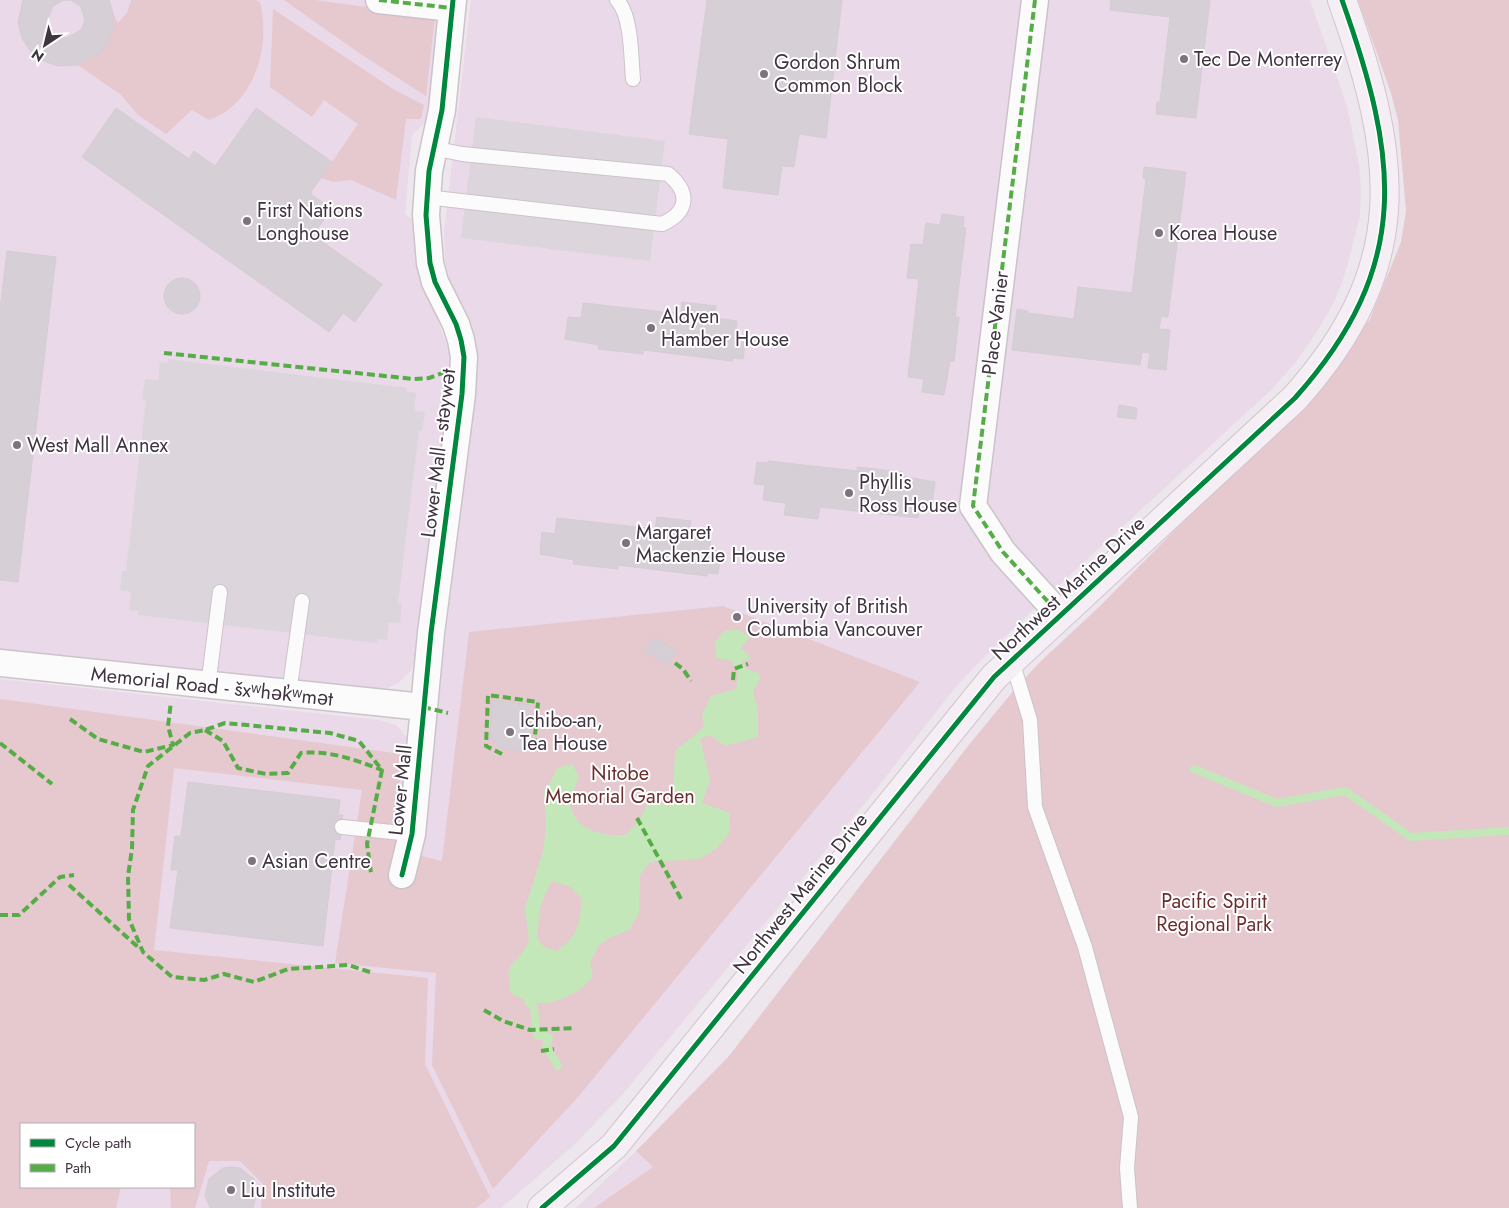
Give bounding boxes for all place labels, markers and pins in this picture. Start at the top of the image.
place label: Tec De Monterrey [1194,45,1342,74]
place label: Gordon Shrum Common Block [774,48,902,100]
marker: Tec De Monterrey [1178,53,1190,65]
marker: Gordon Shrum Common Block [758,68,770,80]
place label: First Nations Longhouse [257,196,363,248]
marker: First Nations Longhouse [241,215,253,227]
place label: Korea House [1169,219,1277,248]
marker: Korea House [1153,227,1165,239]
place label: Aldyen Hamber House [661,302,789,354]
marker: Aldyen Hamber House [645,322,657,334]
place label: West Mall Annex [27,431,169,460]
marker: West Mall Annex [11,439,23,451]
place label: Phyllis Ross House [859,468,957,520]
marker: Phyllis Ross House [843,487,855,499]
place label: Margaret Mackenzie House [636,518,785,570]
marker: Margaret Mackenzie House [620,537,632,549]
place label: University of British Columbia Vancouver [747,592,923,644]
marker: University of British Columbia Vancouver [731,611,743,623]
place label: Ichibo-an, Tea House [520,706,607,758]
marker: Ichibo-an, Tea House [504,726,516,738]
place label: Asian Centre [262,847,371,876]
marker: Asian Centre [246,855,258,867]
place label: Liu Institute [241,1176,336,1205]
marker: Liu Institute [225,1184,237,1196]

